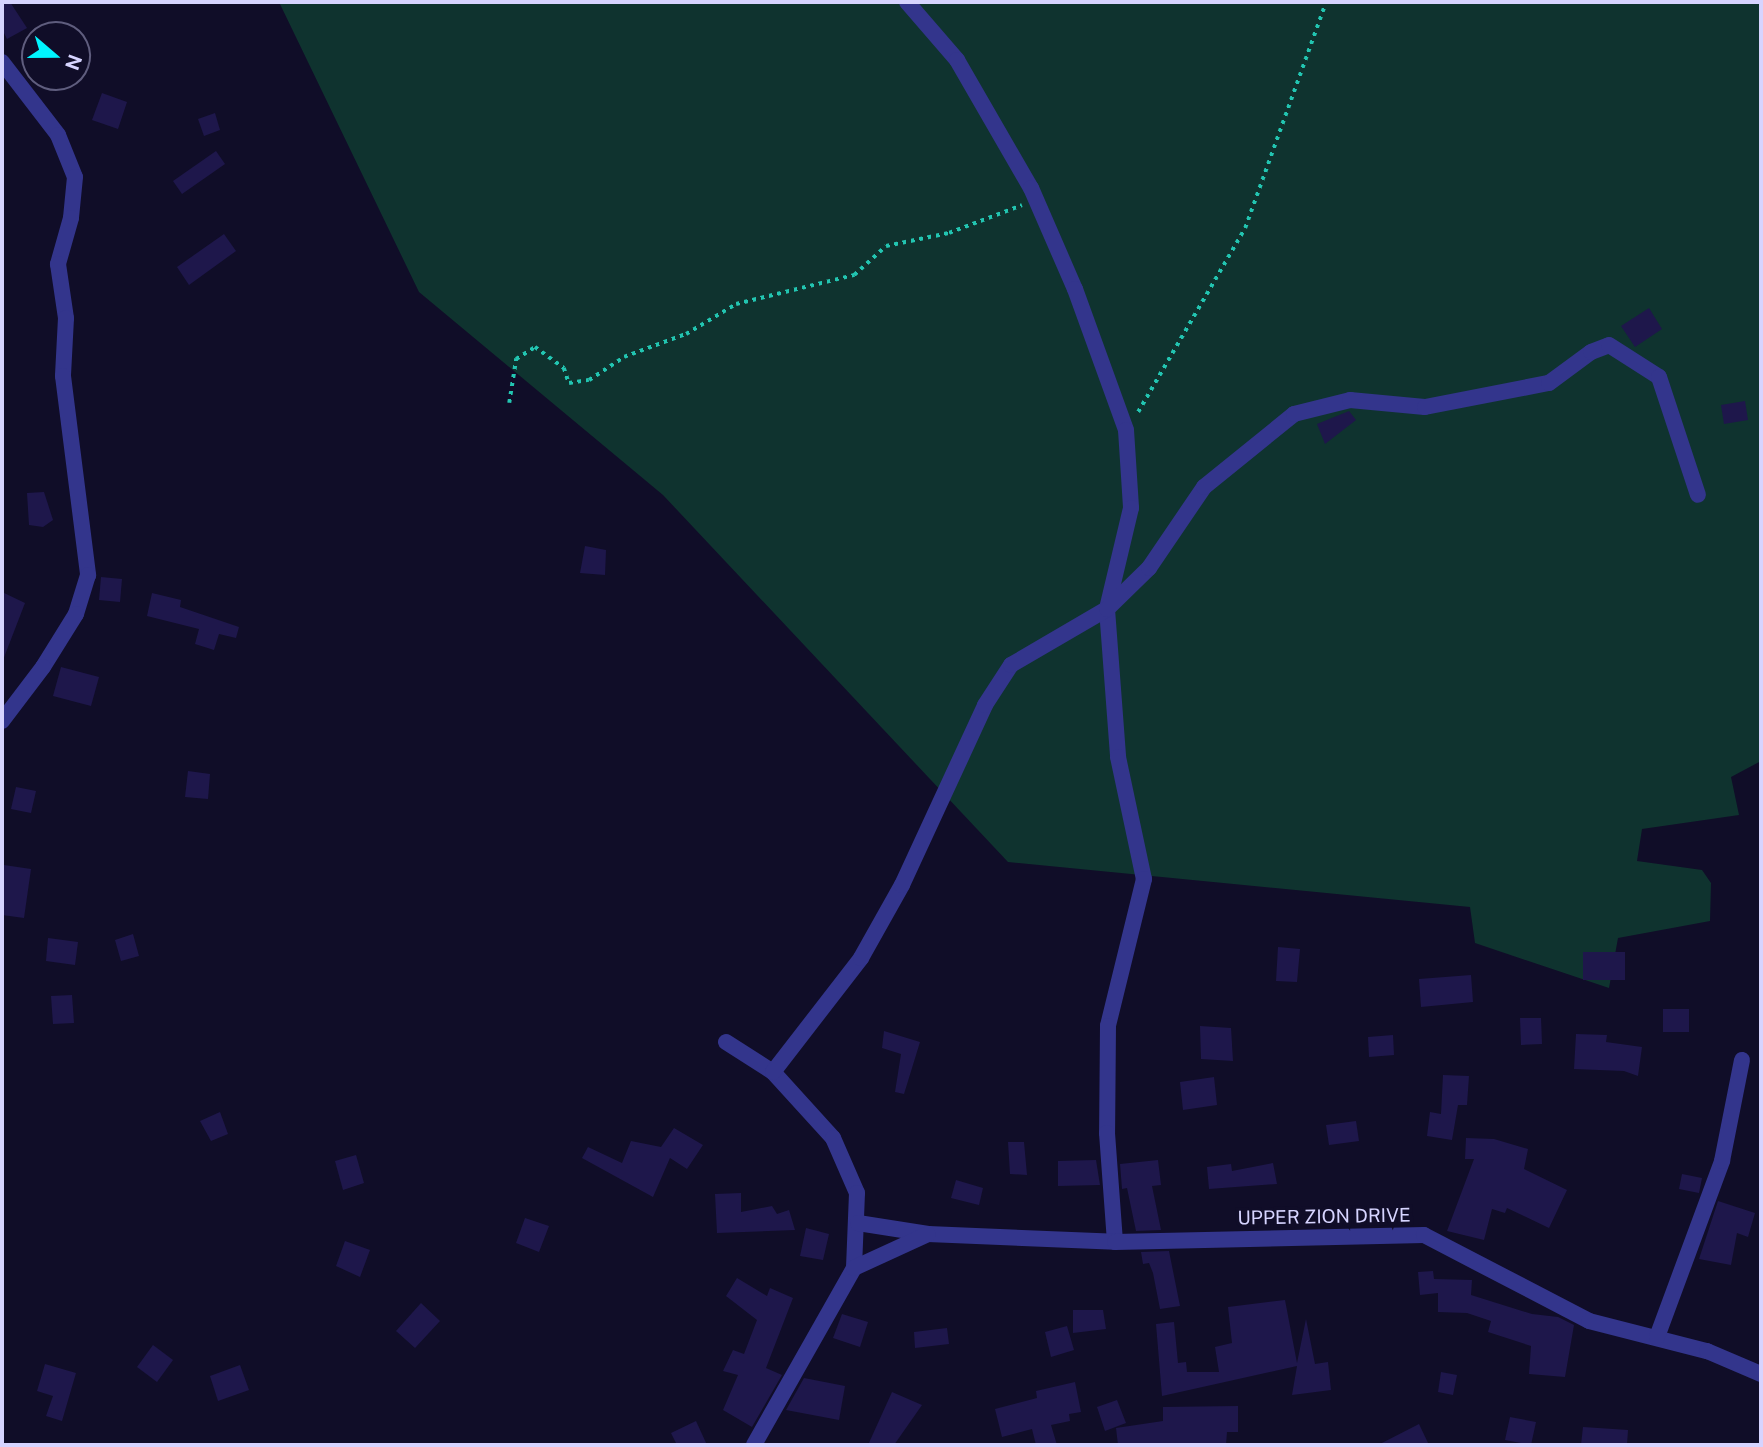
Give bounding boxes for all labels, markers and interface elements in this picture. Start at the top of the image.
north arrow [21,21,91,91]
text: N [61,52,87,73]
street label: UPPER ZION DRIVE [1237,1204,1411,1230]

